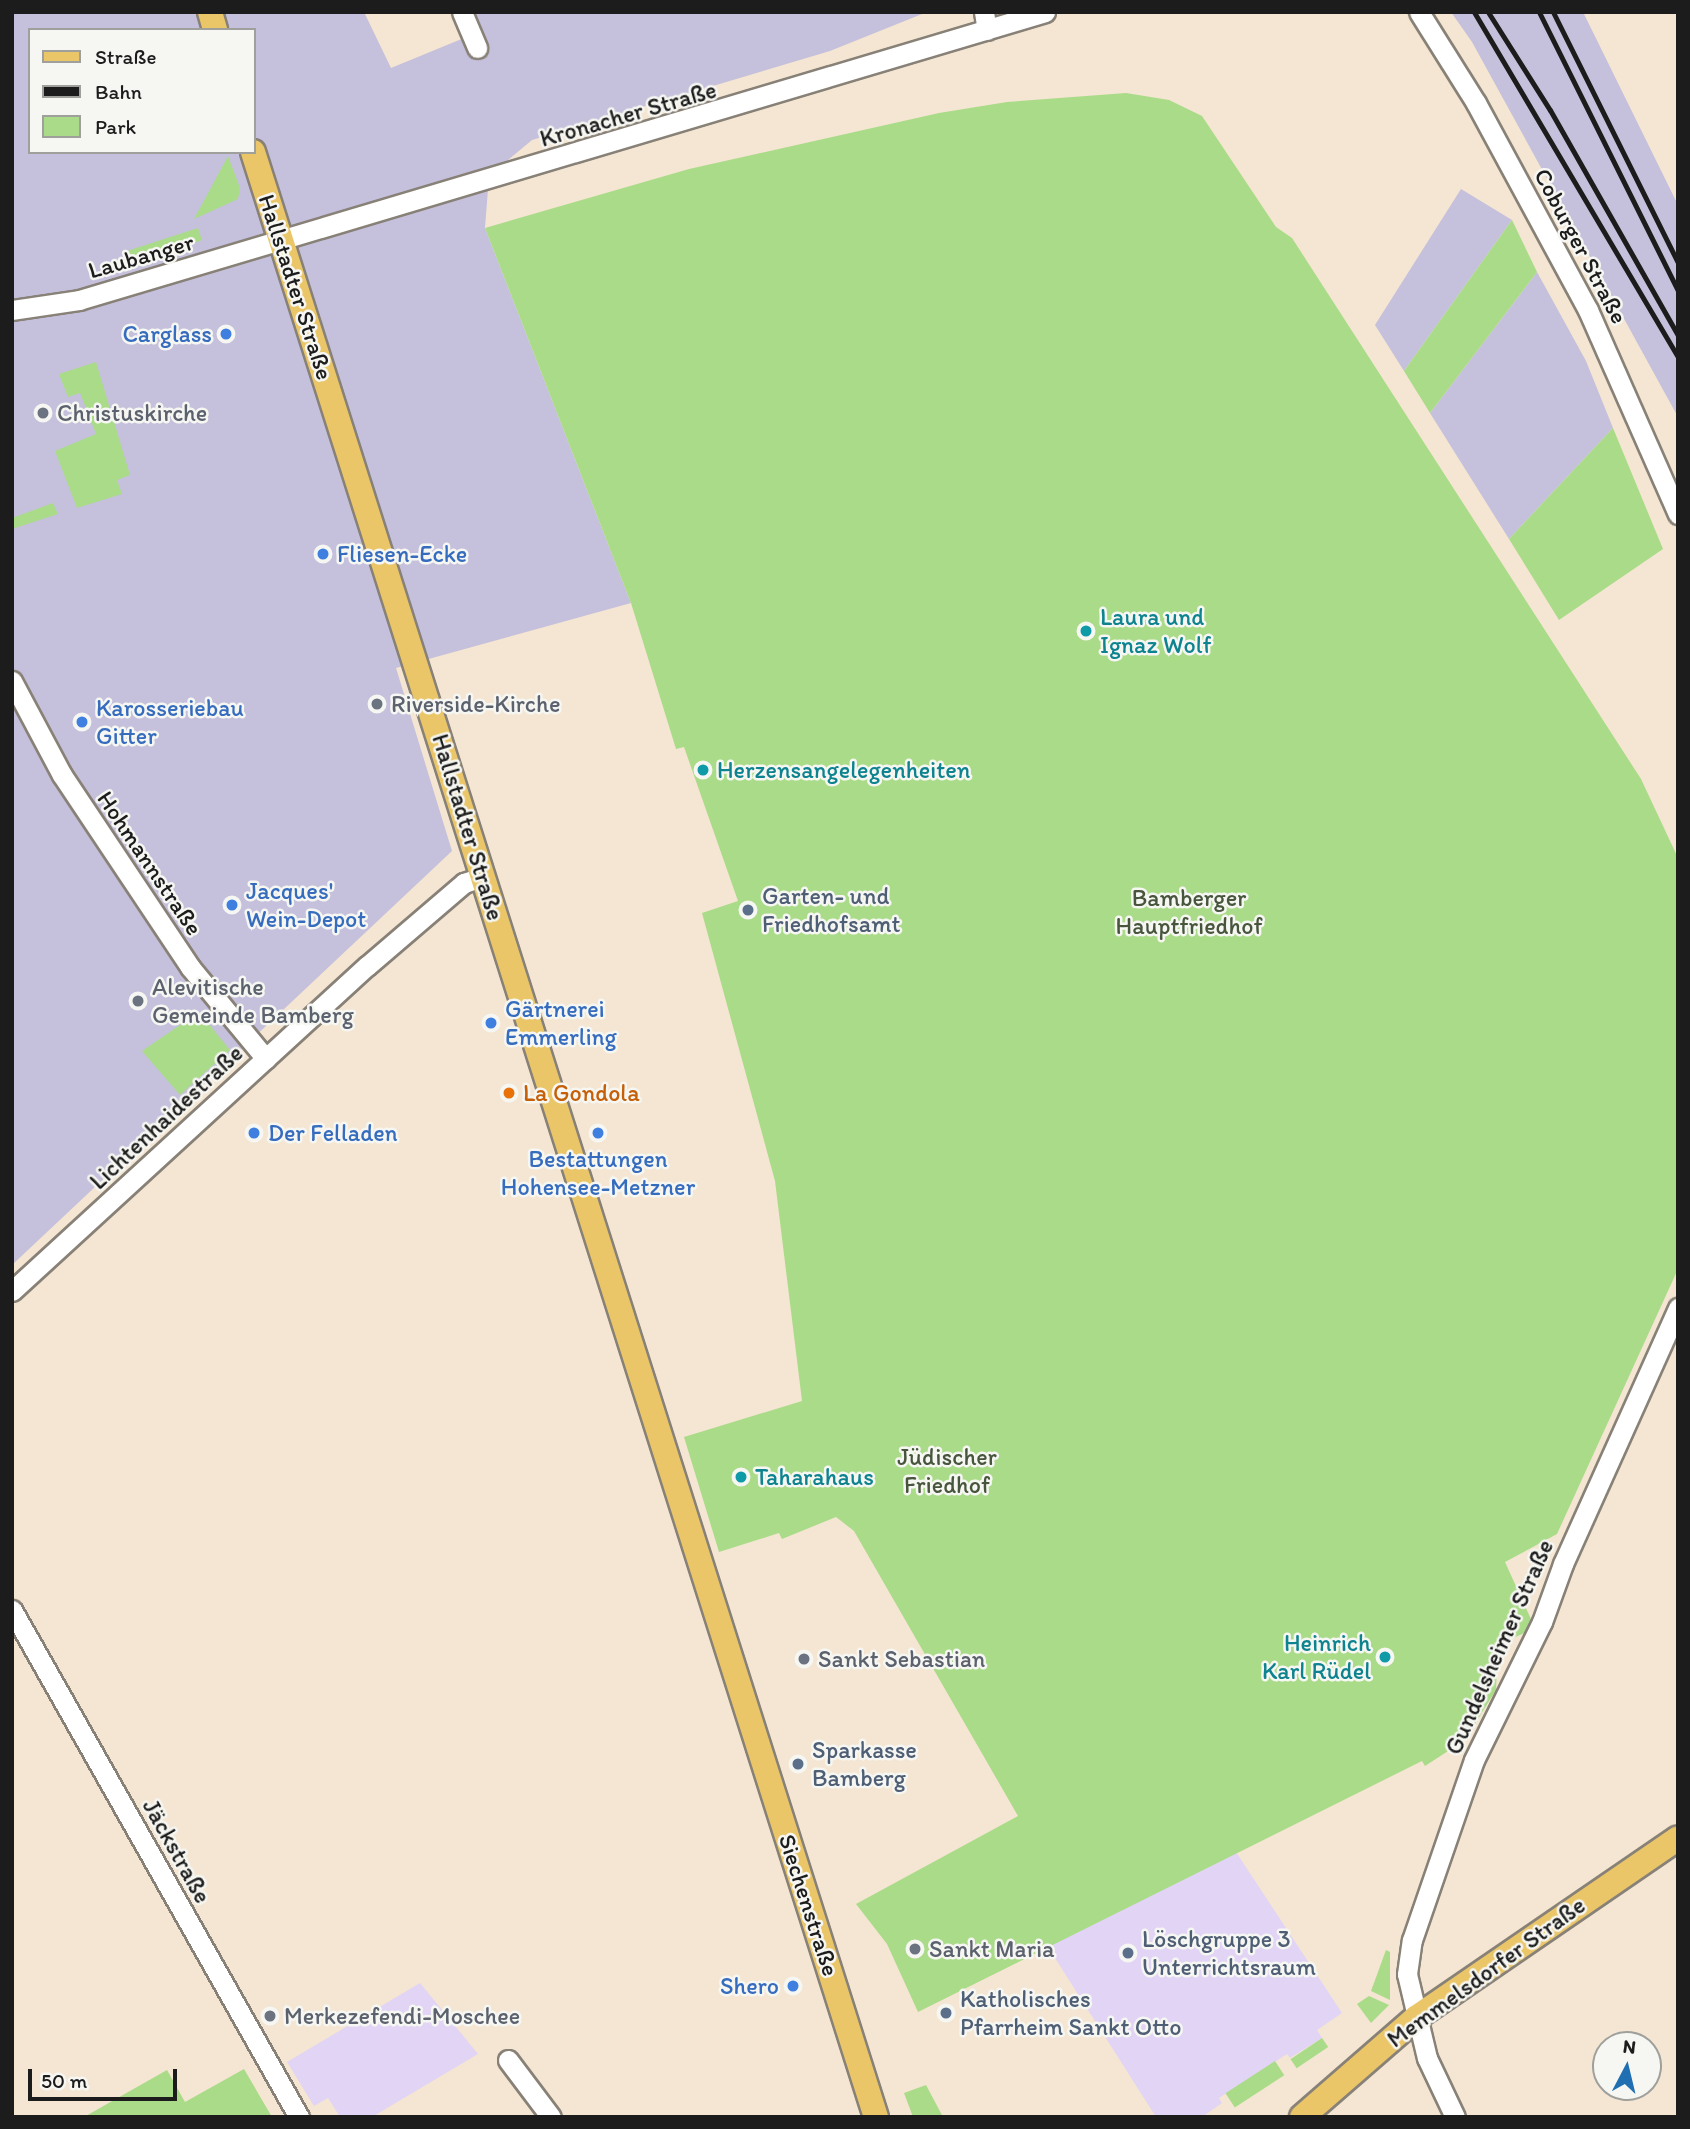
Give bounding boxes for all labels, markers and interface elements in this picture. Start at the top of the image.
legend [28,28,256,154]
text: Straße [95,44,156,69]
street label: Kronacher Straße [537,75,719,153]
text: Bahn [95,79,142,104]
text: Park [95,114,136,139]
street label: Coburger Straße [1528,164,1634,328]
street label: Hallstadter Straße [253,191,339,383]
street label: Laubanger [85,227,197,285]
place label: Carglass [122,320,212,348]
marker: Carglass [218,326,234,342]
place label: Christuskirche [57,399,207,427]
marker: Christuskirche [35,405,51,421]
place label: Fliesen-Ecke [337,540,467,568]
marker: Fliesen-Ecke [315,546,331,562]
place label: Laura und Ignaz Wolf [1100,603,1211,659]
marker: Laura und Ignaz Wolf [1078,623,1094,639]
place label: Riverside-Kirche [391,690,561,718]
place label: Karosseriebau Gitter [96,694,244,750]
marker: Riverside-Kirche [369,696,385,712]
marker: Karosseriebau Gitter [74,714,90,730]
street label: Hallstadter Straße [426,731,510,923]
place label: Herzensangelegenheiten [717,756,970,784]
marker: Herzensangelegenheiten [695,762,711,778]
street label: Hohmannstraße [91,785,209,941]
place label: Jacques' Wein-Depot [246,877,366,933]
place label: Garten- und Friedhofsamt [762,882,900,938]
park label: Bamberger Hauptfriedhof [1116,884,1262,940]
marker: Jacques' Wein-Depot [224,897,240,913]
marker: Garten- und Friedhofsamt [740,902,756,918]
place label: Alevitische Gemeinde Bamberg [152,973,354,1029]
marker: Alevitische Gemeinde Bamberg [130,993,146,1009]
place label: Gärtnerei Emmerling [505,995,617,1051]
marker: Gärtnerei Emmerling [483,1015,499,1031]
street label: Lichtenhaidestraße [83,1039,249,1195]
place label: La Gondola [523,1079,640,1107]
marker: La Gondola [501,1085,517,1101]
place label: Der Felladen [268,1119,397,1147]
marker: Der Felladen [246,1125,262,1141]
marker: Bestattungen Hohensee-Metzner [590,1125,606,1141]
place label: Bestattungen Hohensee-Metzner [501,1145,695,1201]
park label: Jüdischer Friedhof [897,1443,997,1499]
place label: Taharahaus [755,1463,874,1491]
marker: Taharahaus [733,1469,749,1485]
street label: Gundelsheimer Straße [1439,1535,1559,1759]
place label: Heinrich Karl Rüdel [1262,1629,1371,1685]
place label: Sankt Sebastian [818,1645,985,1673]
marker: Heinrich Karl Rüdel [1377,1649,1393,1665]
marker: Sankt Sebastian [796,1651,812,1667]
place label: Sparkasse Bamberg [812,1736,917,1792]
marker: Sparkasse Bamberg [790,1756,806,1772]
street label: Jäckstraße [137,1794,217,1908]
street label: Siechenstraße [773,1830,845,1980]
street label: Memmelsdorfer Straße [1381,1890,1591,2054]
place label: Löschgruppe 3 Unterrichtsraum [1142,1925,1316,1981]
place label: Sankt Maria [929,1935,1055,1963]
marker: Sankt Maria [907,1941,923,1957]
marker: Löschgruppe 3 Unterrichtsraum [1120,1945,1136,1961]
place label: Shero [720,1972,779,2000]
marker: Shero [785,1978,801,1994]
place label: Katholisches Pfarrheim Sankt Otto [960,1985,1181,2041]
place label: Merkezefendi-Moschee [284,2002,520,2030]
marker: Katholisches Pfarrheim Sankt Otto [938,2005,954,2021]
marker: Merkezefendi-Moschee [262,2008,278,2024]
north arrow [1592,2031,1662,2101]
text: N [1622,2034,1637,2059]
scale bar [32,2056,180,2100]
text: 50 m [41,2068,87,2093]

